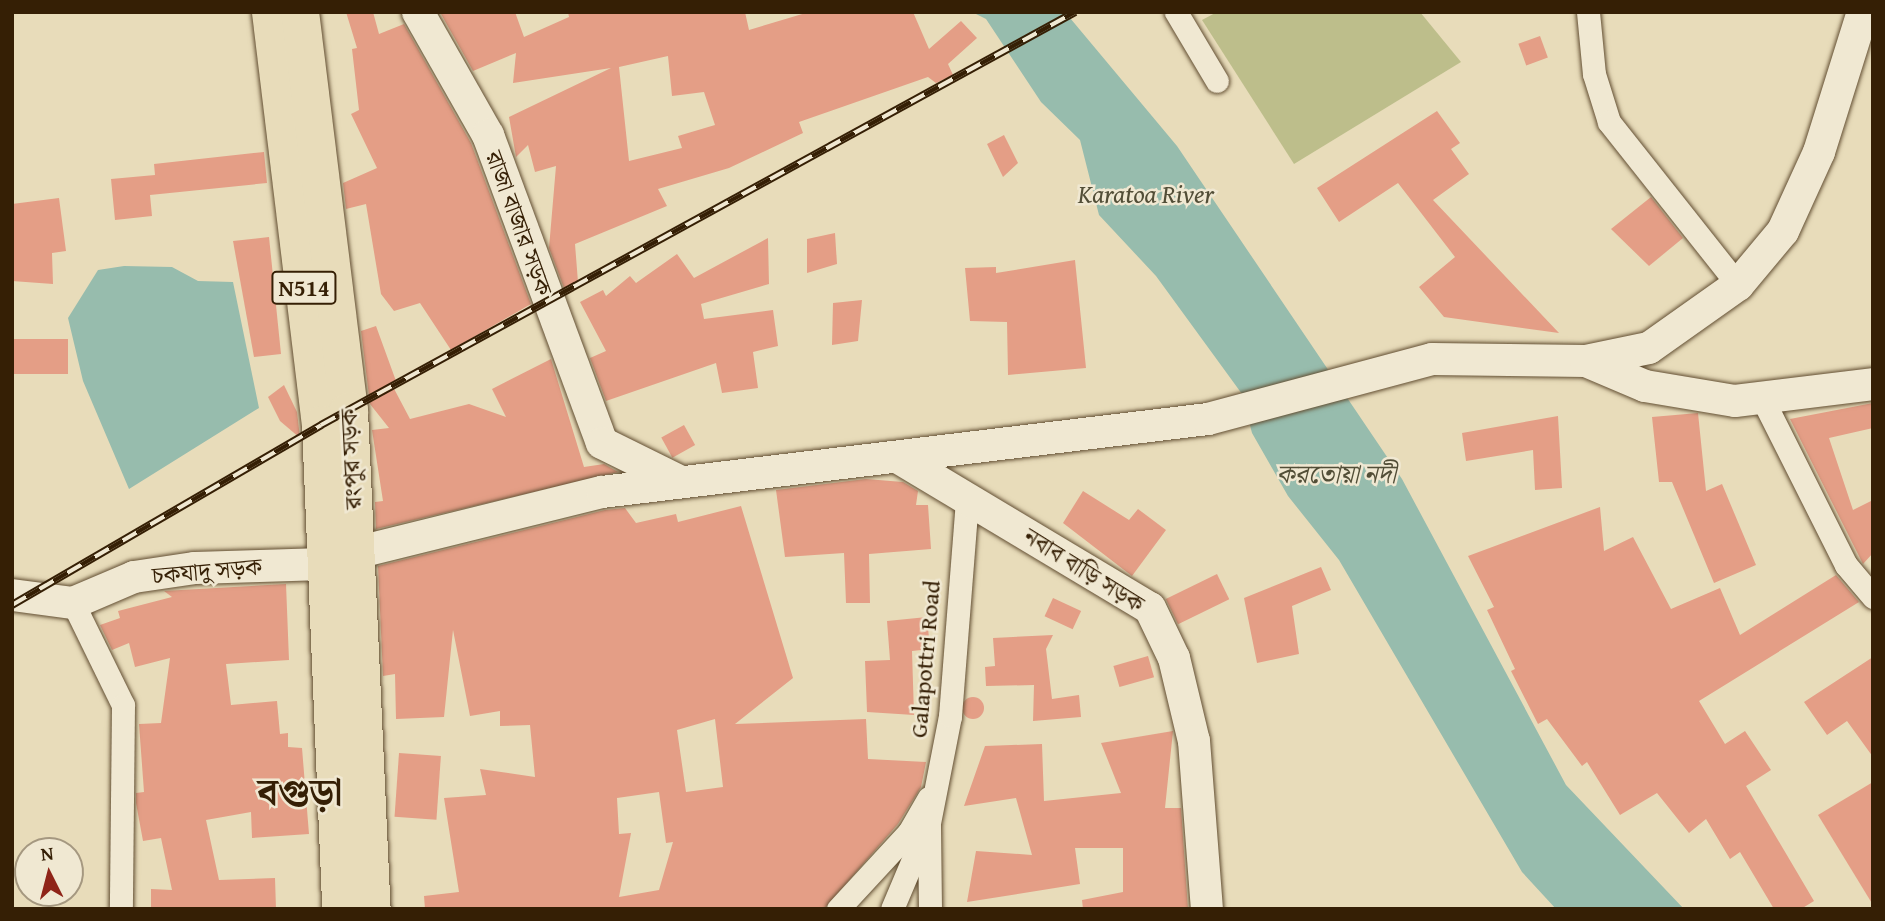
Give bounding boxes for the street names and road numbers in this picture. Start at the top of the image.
street label: রাজা বাজার সড়ক [480,147,558,299]
road number: N514 [271,268,337,308]
street label: রংপুর সড়ক [334,408,368,510]
street label: নবাব বাড়ি সড়ক [1019,522,1149,618]
street label: চকযাদু সড়ক [151,552,263,590]
street label: Galapottri Road [904,579,946,739]

